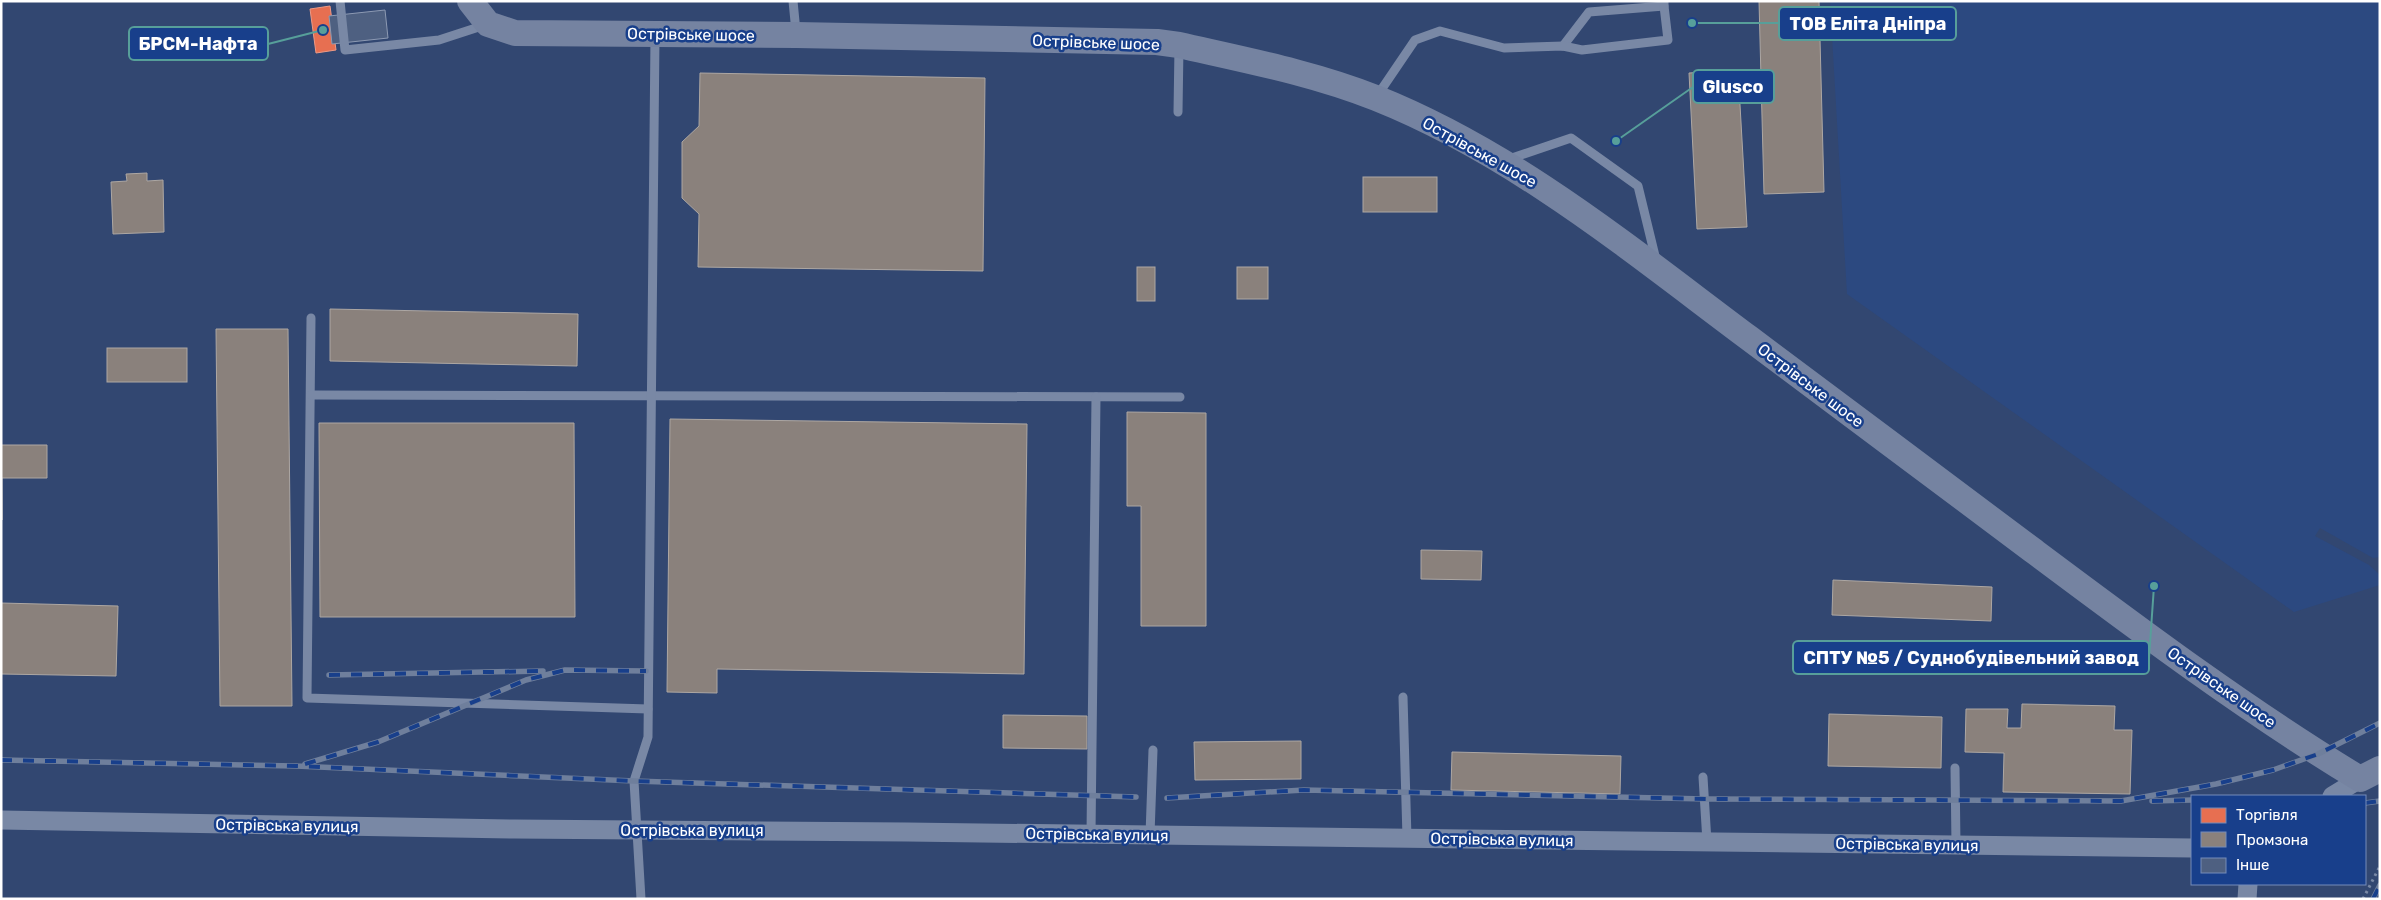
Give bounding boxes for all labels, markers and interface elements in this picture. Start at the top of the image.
callout: ТОВ Еліта Дніпра [1779,7,1956,40]
text: ТОВ Еліта Дніпра [1790,13,1946,35]
street label: Острівське шосе [627,24,755,45]
callout: БРСМ-Нафта [129,27,268,60]
street label: Острівське шосе [1032,31,1160,54]
text: БРСМ-Нафта [138,33,258,55]
callout: Glusco [1693,70,1774,103]
text: Glusco [1702,76,1764,98]
street label: Острівське шосе [1419,113,1540,192]
street label: Острівське шосе [1754,339,1867,431]
callout: СПТУ №5 / Суднобудівельний завод [1793,641,2149,674]
street label: Острівське шосе [2164,643,2280,732]
text: СПТУ №5 / Суднобудівельний завод [1803,647,2139,669]
legend [2191,795,2366,885]
text: Торгівля [2236,806,2298,824]
street label: Острівська вулиця [215,815,359,836]
street label: Острівська вулиця [620,821,764,840]
street label: Острівська вулиця [1025,824,1169,845]
street label: Острівська вулиця [1430,829,1574,850]
text: Промзона [2236,831,2308,849]
street label: Острівська вулиця [1835,834,1979,855]
text: Інше [2236,856,2269,874]

